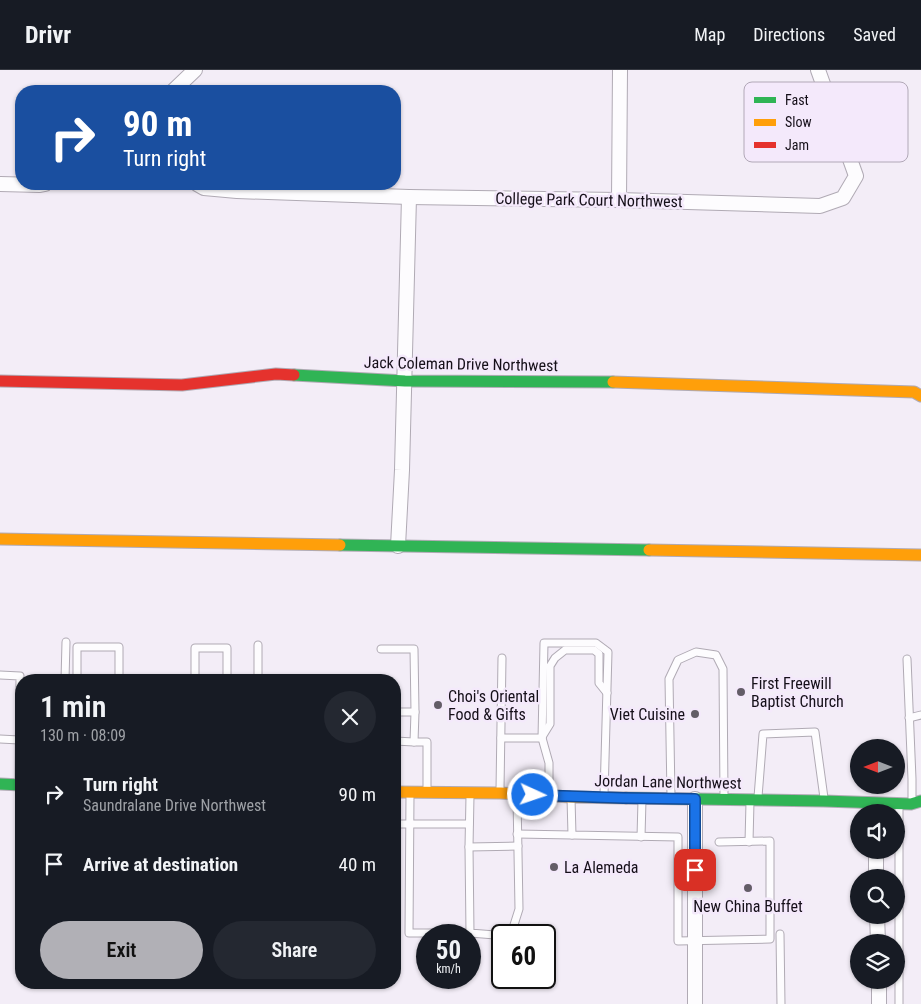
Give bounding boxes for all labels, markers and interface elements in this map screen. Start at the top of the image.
text: Drivr [25,21,71,49]
text: Map [694,24,725,45]
text: Directions [753,24,825,45]
text: Saved [853,24,896,45]
legend [744,82,908,162]
text: Fast [785,92,809,108]
text: 90 m [123,104,192,145]
icon: right [40,105,105,170]
text: Slow [785,114,812,130]
text: Jam [785,137,809,153]
text: Turn right [123,146,206,171]
street label: College Park Court Northwest [495,189,683,211]
street label: Jack Coleman Drive Northwest [364,353,559,375]
place label: First Freewill Baptist Church [751,674,844,711]
marker: First Freewill Baptist Church [735,686,747,698]
place label: Choi's Oriental Food & Gifts [448,687,539,724]
text: 1 min [40,689,106,724]
button: close [324,691,376,743]
marker: Choi's Oriental Food & Gifts [432,699,444,711]
place label: Viet Cuisine [610,705,685,724]
marker: Viet Cuisine [689,708,701,720]
text: 130 m · 08:09 [40,726,126,745]
north arrow [850,739,905,794]
map controls [850,739,905,989]
position arrow [506,768,558,820]
street label: Jordan Lane Northwest [594,771,742,793]
text: Turn right [83,773,158,796]
icon: right [40,780,68,808]
text: 90 m [339,783,376,806]
text: Saundralane Drive Northwest [83,796,266,815]
button: sound [850,804,905,859]
pin [674,849,716,891]
icon: arrive [40,850,68,878]
text: Arrive at destination [83,853,238,876]
text: 40 m [339,853,376,876]
icon: arrive [681,856,709,884]
place label: La Alemeda [564,858,639,877]
marker: La Alemeda [548,861,560,873]
button: search [850,869,905,924]
marker: New China Buffet [742,882,754,894]
place label: New China Buffet [693,897,803,916]
button: Exit [40,921,203,979]
button: Share [213,921,376,979]
speed limit sign: 60 [491,924,556,989]
button: layers [850,934,905,989]
text: 50 [436,936,461,965]
text: km/h [436,962,461,976]

